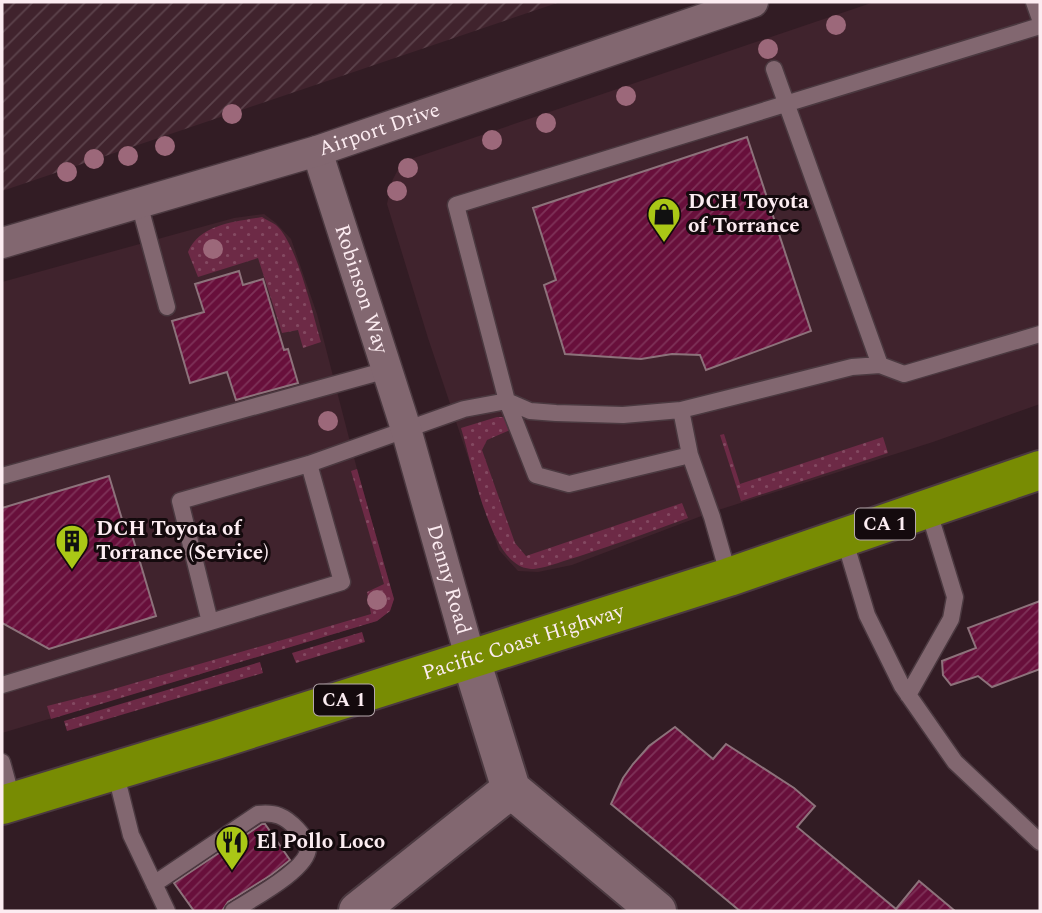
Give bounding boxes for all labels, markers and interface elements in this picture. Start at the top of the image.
street label: Airport Drive [314,94,444,165]
place label: DCH Toyota of Torrance [688,186,809,242]
shop icon: DCH Toyota of Torrance [645,195,683,244]
street label: Robinson Way [326,220,397,359]
road number: CA 1 [855,509,915,540]
place label: DCH Toyota of Torrance (Service) [96,513,269,569]
street label: Denny Road [418,520,479,638]
building icon: DCH Toyota of Torrance (Service) [53,522,91,571]
street label: Pacific Coast Highway [418,595,629,690]
road number: CA 1 [314,684,374,716]
restaurant icon: El Pollo Loco [213,823,251,872]
place label: El Pollo Loco [256,826,385,858]

